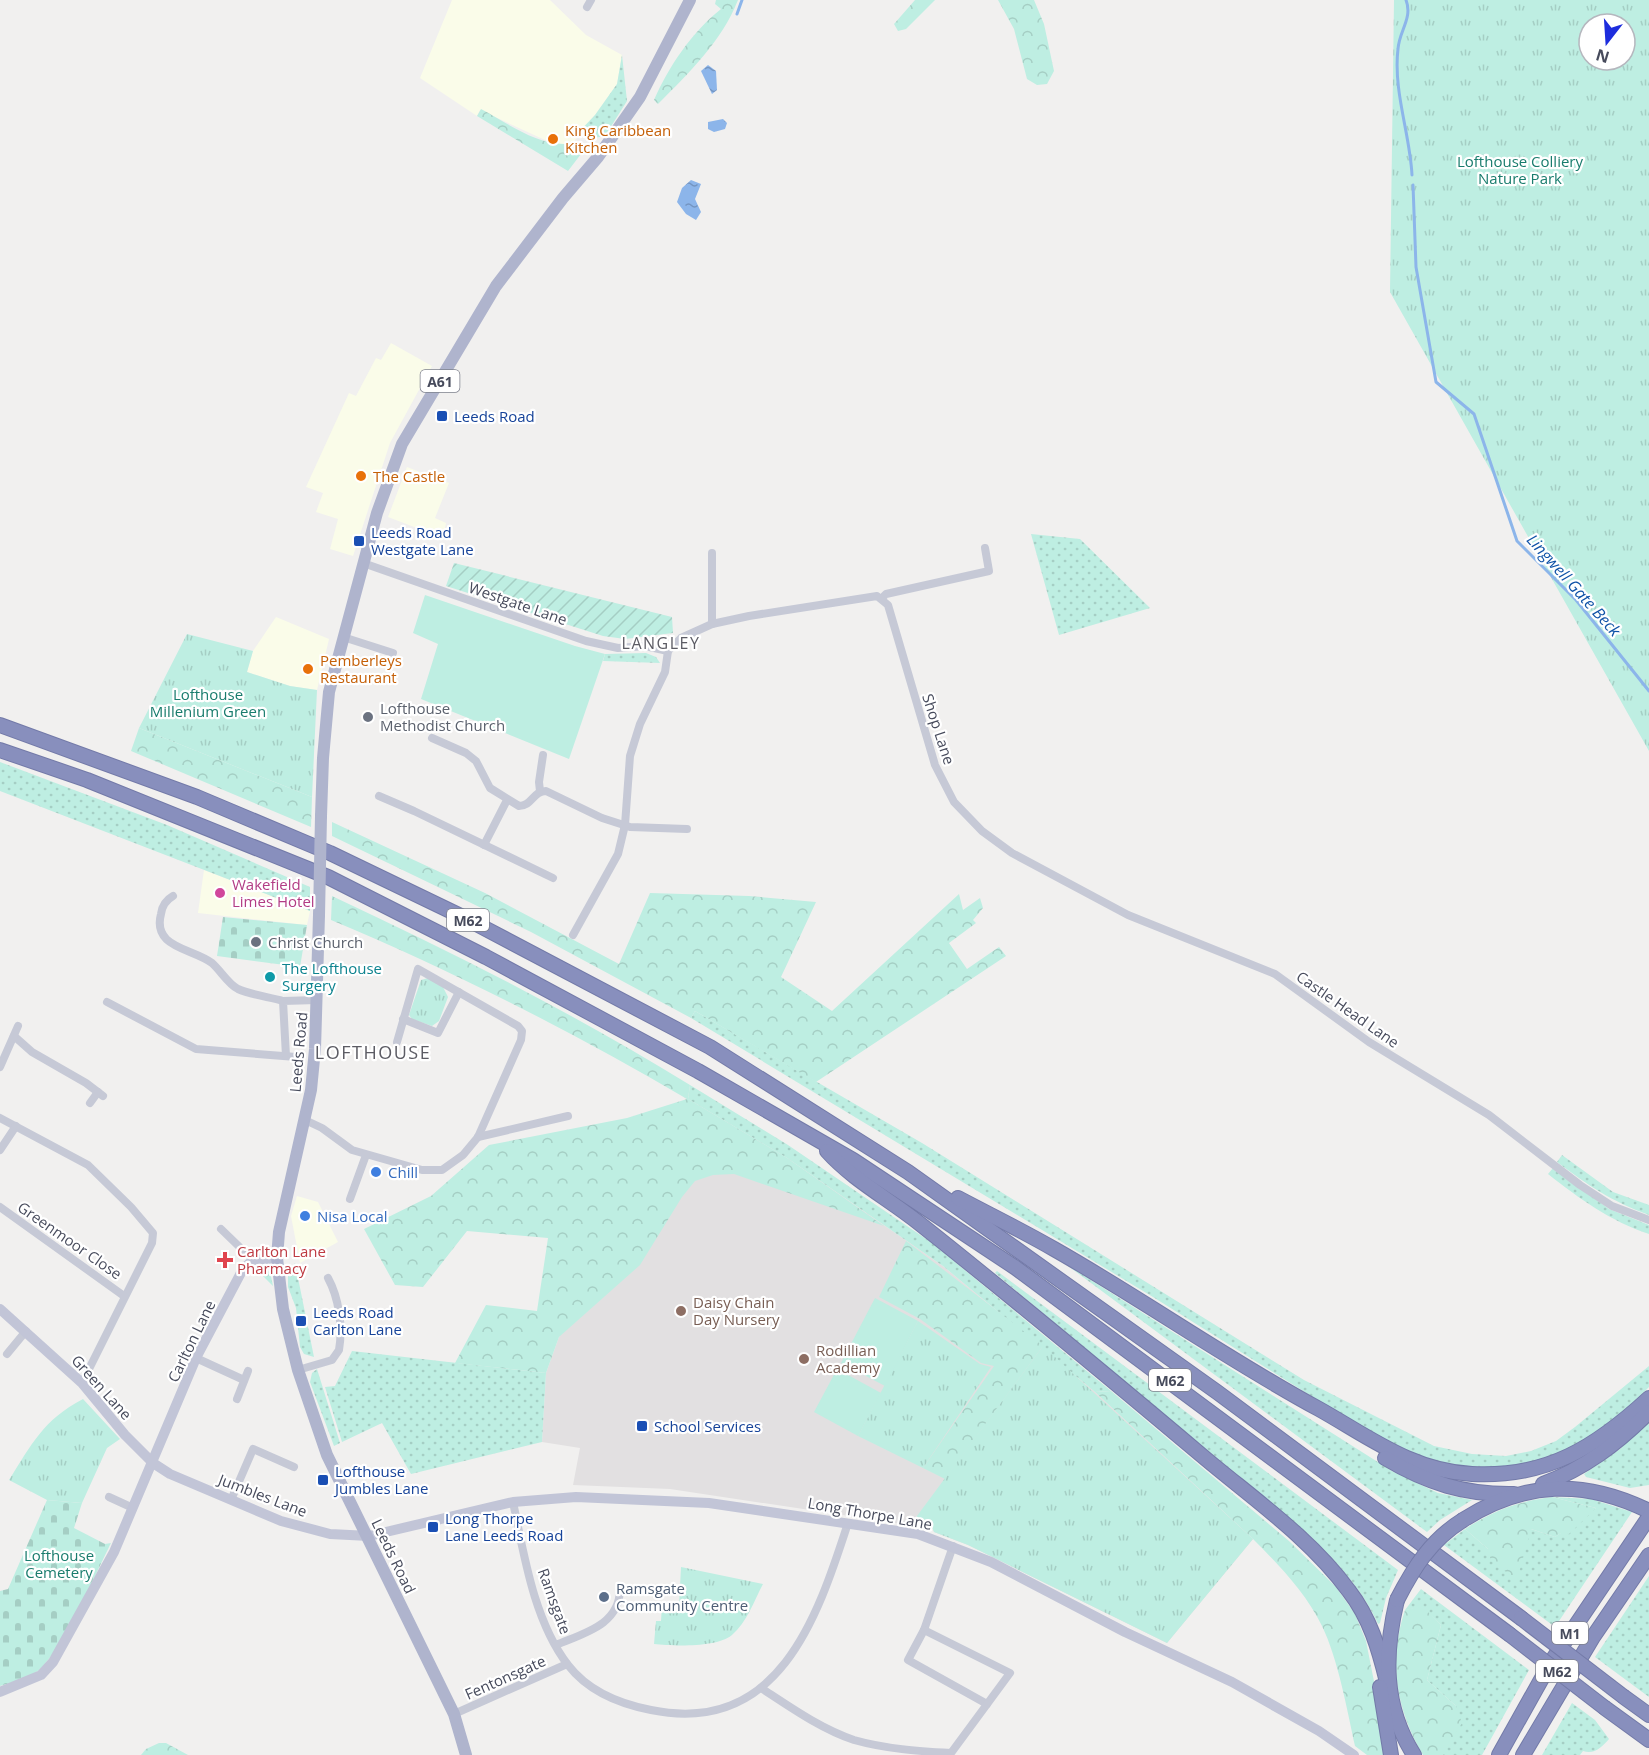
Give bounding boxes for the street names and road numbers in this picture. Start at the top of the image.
road number: A61 [420,370,460,392]
street label: Westgate Lane [466,577,570,629]
street label: Shop Lane [918,691,960,767]
road number: M62 [447,909,489,931]
street label: Castle Head Lane [1293,966,1403,1052]
street label: Leeds Road [285,1011,311,1093]
street label: Greenmoor Close [14,1197,126,1283]
street label: Carlton Lane [163,1297,219,1385]
street label: Green Lane [68,1350,136,1424]
road number: M62 [1149,1369,1191,1391]
street label: Jumbles Lane [214,1468,310,1521]
street label: Long Thorpe Lane [806,1492,934,1534]
street label: Leeds Road [367,1515,421,1597]
street label: Ramsgate [534,1565,576,1637]
road number: M1 [1552,1622,1588,1644]
street label: Fentonsgate [461,1650,549,1704]
road number: M62 [1536,1660,1578,1682]

